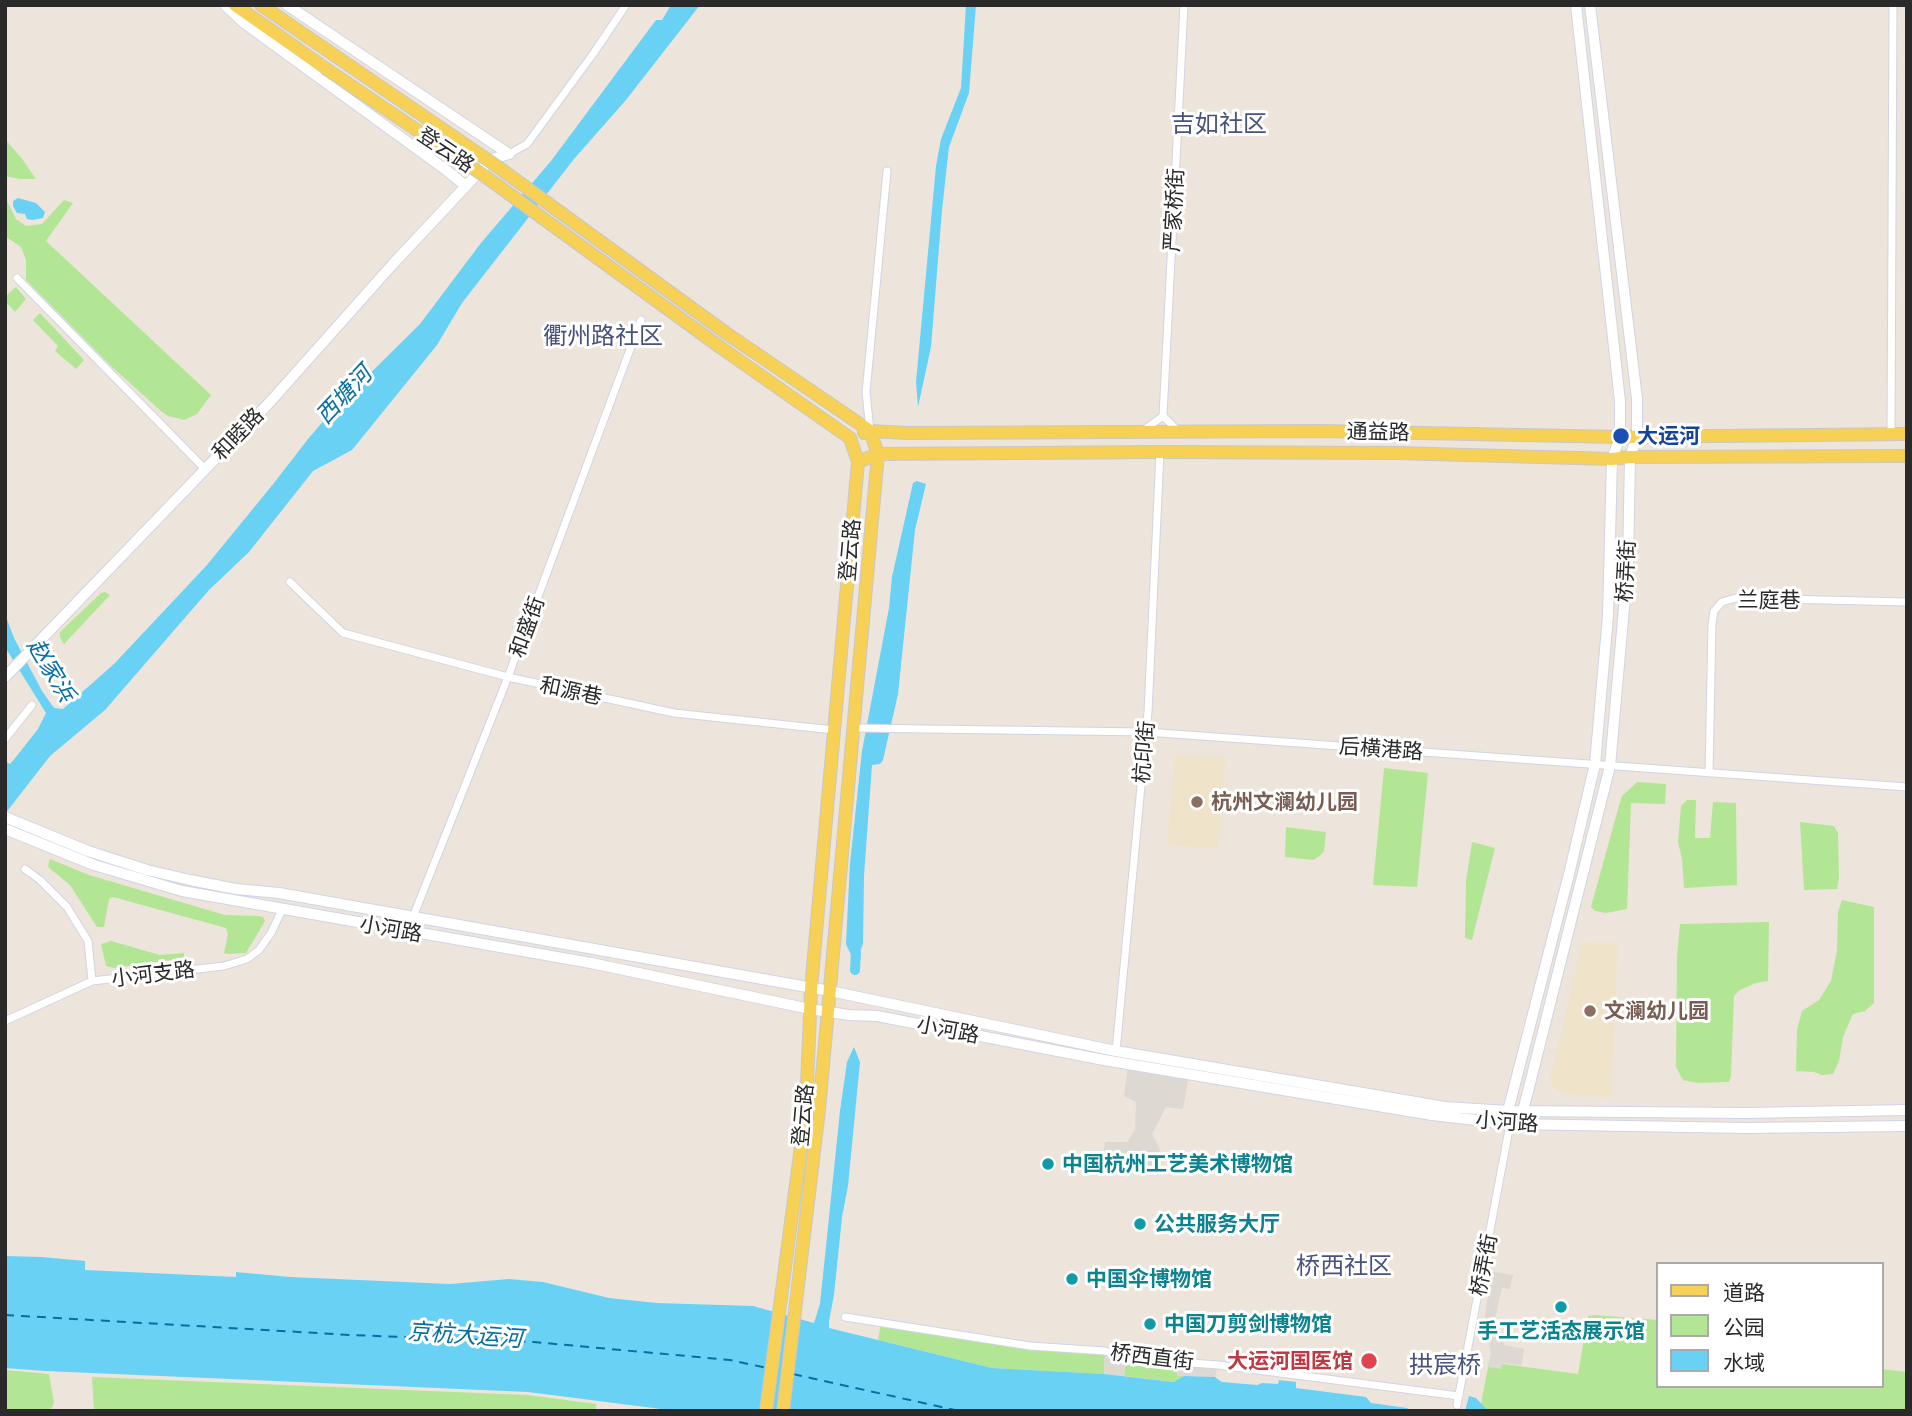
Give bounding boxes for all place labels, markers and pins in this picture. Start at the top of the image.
place label: 大运河 [1637,423,1700,449]
marker: 大运河 [1611,426,1631,446]
place label: 杭州文澜幼儿园 [1211,789,1358,815]
marker: 杭州文澜幼儿园 [1189,794,1205,810]
place label: 文澜幼儿园 [1604,998,1709,1024]
marker: 文澜幼儿园 [1582,1003,1598,1019]
place label: 中国杭州工艺美术博物馆 [1062,1151,1293,1177]
marker: 中国杭州工艺美术博物馆 [1040,1156,1056,1172]
place label: 公共服务大厅 [1154,1211,1280,1237]
marker: 公共服务大厅 [1132,1216,1148,1232]
place label: 中国伞博物馆 [1086,1266,1212,1292]
marker: 中国伞博物馆 [1064,1271,1080,1287]
marker: 手工艺活态展示馆 [1553,1299,1569,1315]
place label: 中国刀剪剑博物馆 [1164,1311,1332,1337]
marker: 中国刀剪剑博物馆 [1142,1316,1158,1332]
place label: 手工艺活态展示馆 [1477,1318,1645,1344]
place label: 大运河国医馆 [1227,1348,1353,1374]
marker: 大运河国医馆 [1359,1351,1379,1371]

